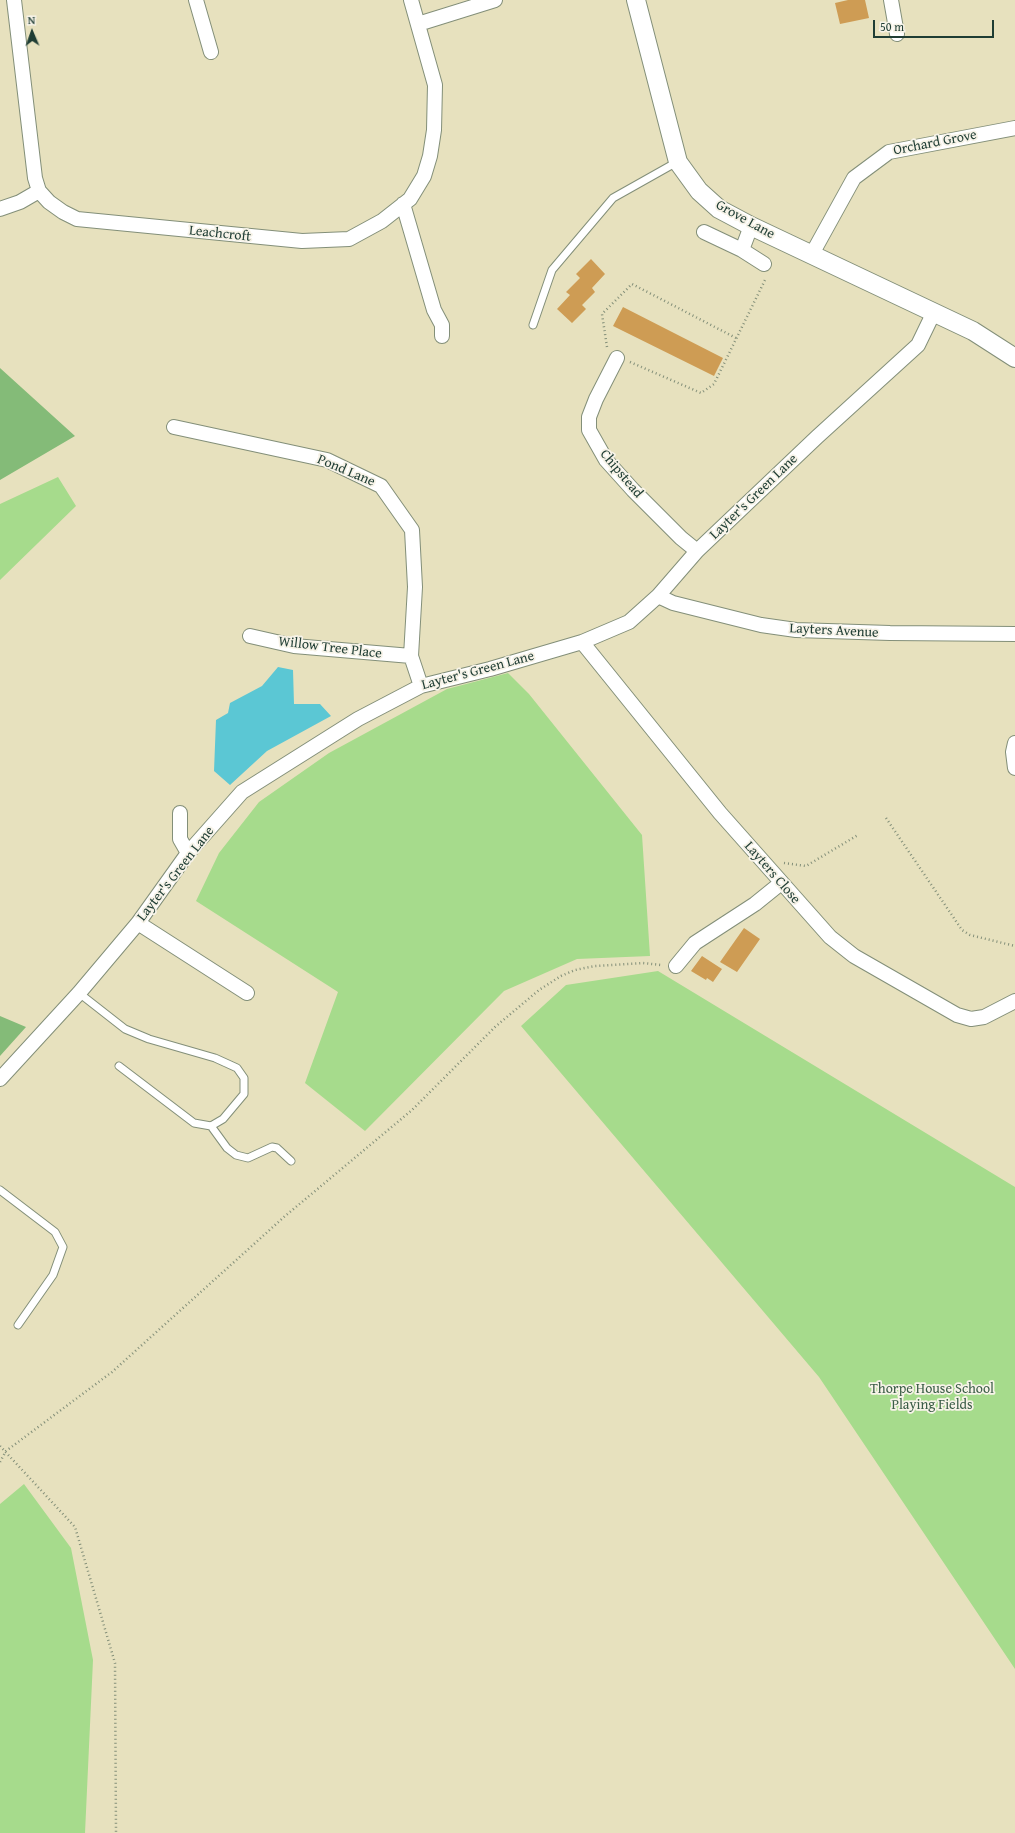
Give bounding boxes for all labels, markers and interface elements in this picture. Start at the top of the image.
north arrow [12,12,52,52]
text: N [28,12,36,28]
scale bar [875,12,996,38]
text: 50 m [880,18,904,35]
street label: Orchard Grove [892,127,978,159]
street label: Grove Lane [713,197,777,243]
street label: Leachcroft [188,222,252,246]
street label: Chipstead [596,446,646,502]
street label: Pond Lane [315,451,377,491]
street label: Layter's Green Lane [707,451,801,543]
street label: Layters Avenue [789,620,879,642]
street label: Willow Tree Place [277,633,383,663]
street label: Layter's Green Lane [420,648,536,694]
street label: Layter's Green Lane [134,823,218,925]
street label: Layters Close [740,838,804,908]
park label: Thorpe House School Playing Fields [870,1381,994,1414]

